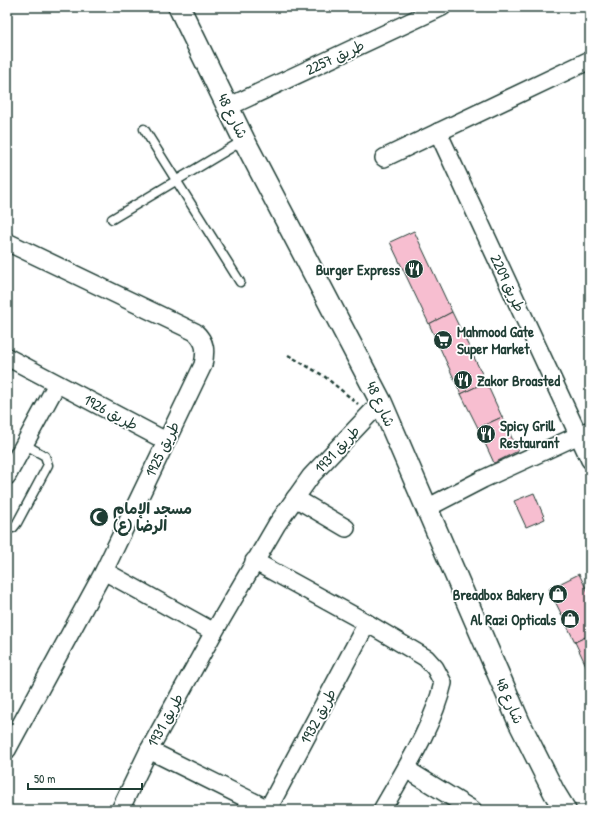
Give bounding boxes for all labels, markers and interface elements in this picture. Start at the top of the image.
street label: طريق 2257 [302,34,368,80]
street label: شارع 48 [213,90,253,142]
street label: طريق 2209 [486,251,530,315]
restaurant icon: Burger Express [403,258,425,280]
place label: Burger Express [316,259,400,281]
place label: Mahmood Gate Super Market [457,321,534,360]
supermarket icon: Mahmood Gate Super Market [432,329,454,351]
restaurant icon: Zakor Broasted [452,369,474,391]
place label: Zakor Broasted [477,370,560,391]
street label: شارع 48 [361,378,401,430]
street label: طريق 1926 [80,389,142,435]
place label: Spicy Grill Restaurant [500,415,560,453]
street label: طريق 1925 [140,418,184,480]
street label: طريق 1931 [310,421,364,477]
restaurant icon: Spicy Grill Restaurant [475,423,497,445]
place label: مسجد الإمام الرضا (ع) [113,498,192,536]
mosque icon: مسجد الإمام الرضا (ع) [88,506,110,528]
shop icon: Breadbox Bakery [547,583,569,605]
place label: Breadbox Bakery [453,584,545,606]
shop icon: Al Razi Opticals [559,608,581,630]
place label: Al Razi Opticals [471,609,556,631]
street label: شارع 48 [491,675,529,727]
street label: طريق 1932 [295,685,341,747]
street label: طريق 1931 [142,690,188,750]
scale bar [28,765,142,791]
text: 50 m [34,770,55,787]

